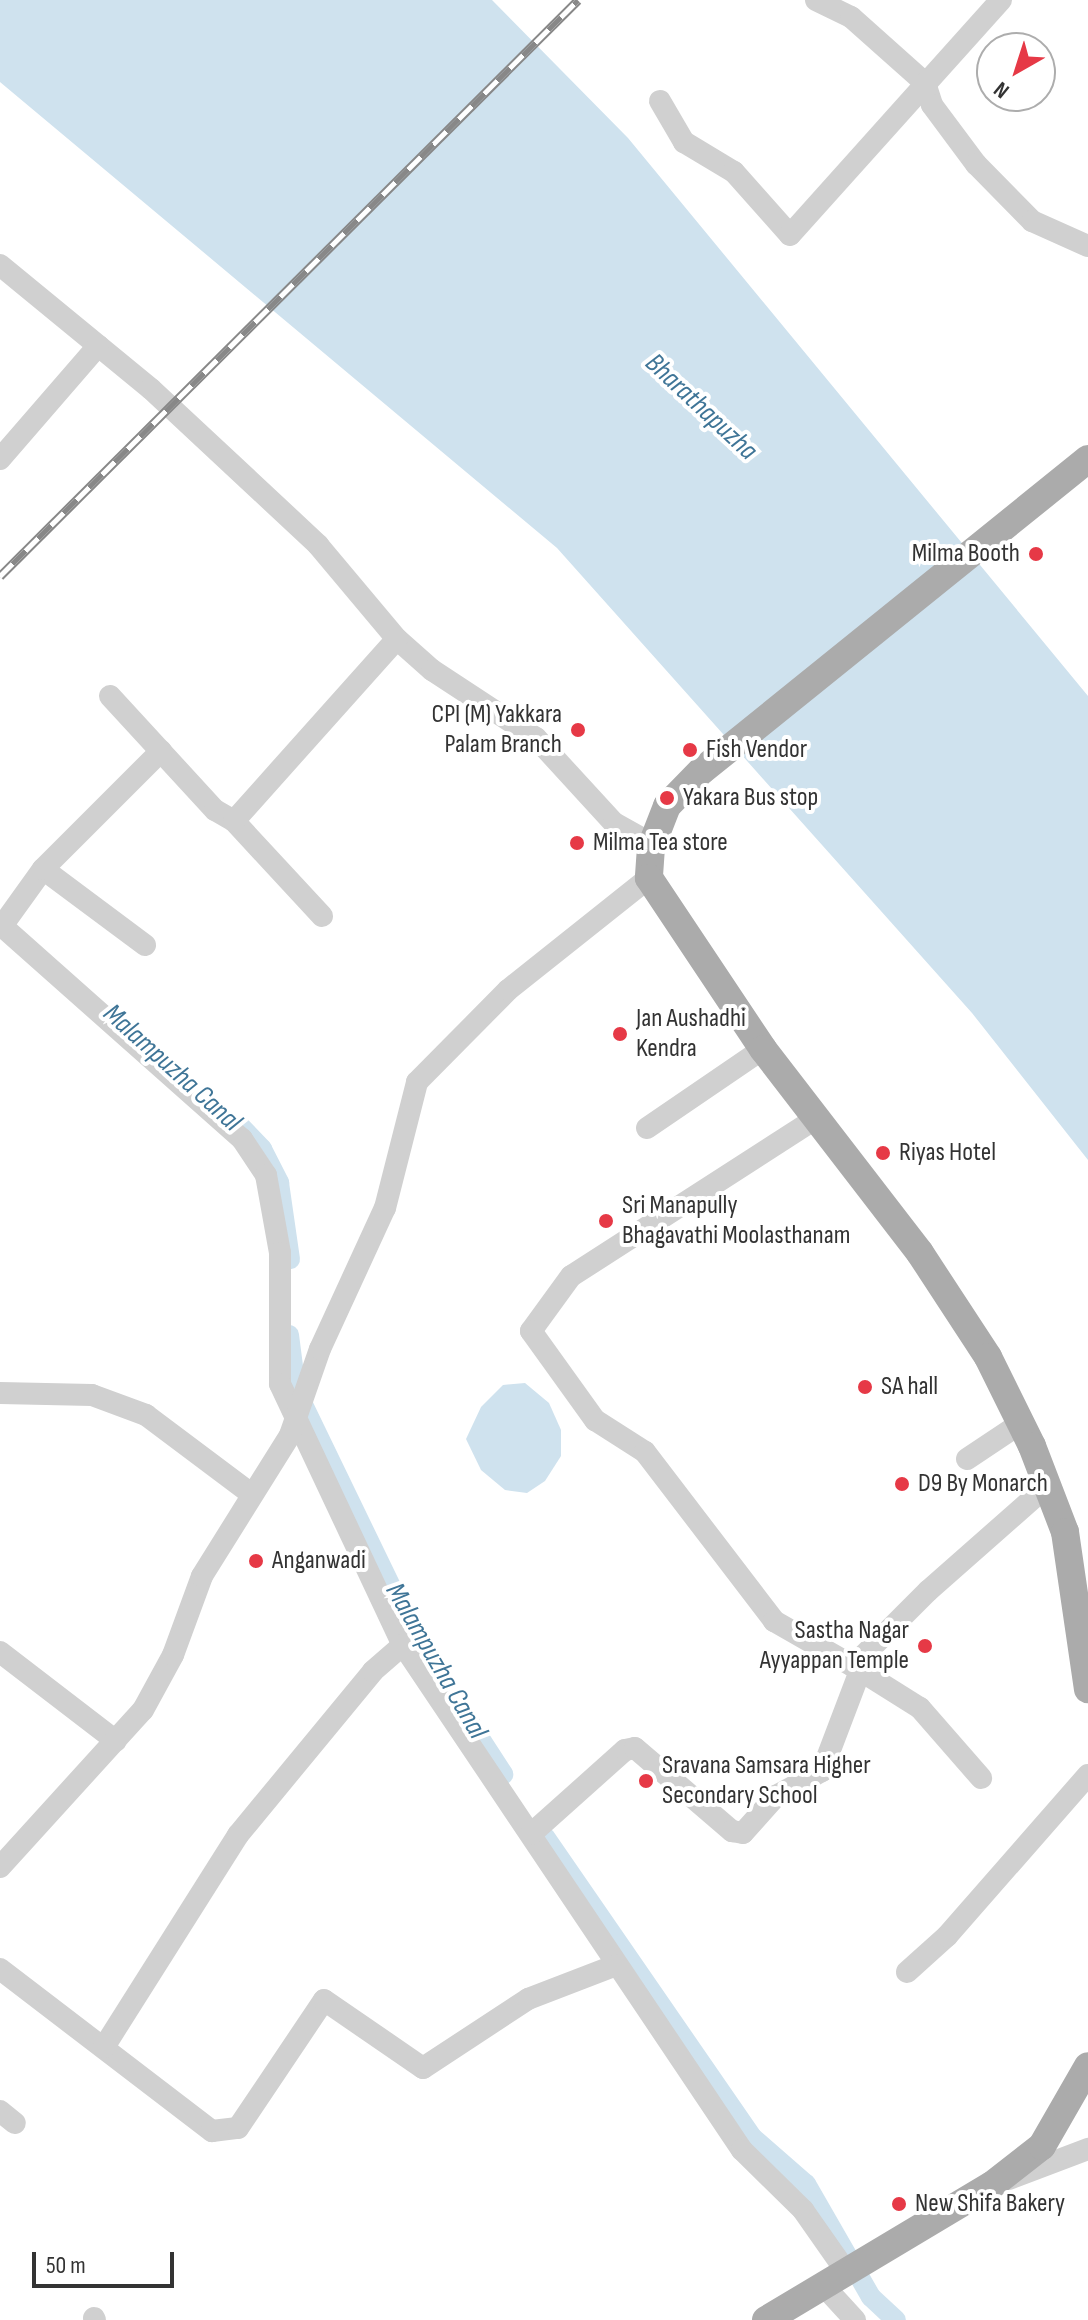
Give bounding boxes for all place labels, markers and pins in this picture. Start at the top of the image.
place label: Milma Booth [912,538,1020,570]
marker: Milma Booth [1027,545,1045,563]
place label: CPI (M) Yakkara Palam Branch [432,699,562,760]
marker: CPI (M) Yakkara Palam Branch [569,721,587,739]
place label: Fish Vendor [706,734,807,766]
marker: Fish Vendor [681,741,699,759]
place label: Yakara Bus stop [683,782,818,814]
marker: Yakara Bus stop [658,789,676,807]
place label: Milma Tea store [593,827,728,859]
marker: Milma Tea store [568,834,586,852]
place label: Jan Aushadhi Kendra [636,1003,746,1064]
marker: Jan Aushadhi Kendra [611,1025,629,1043]
place label: Riyas Hotel [899,1137,996,1169]
marker: Riyas Hotel [874,1144,892,1162]
place label: Sri Manapully Bhagavathi Moolasthanam [622,1190,850,1252]
marker: Sri Manapully Bhagavathi Moolasthanam [597,1212,615,1230]
place label: SA hall [881,1371,938,1403]
marker: SA hall [856,1378,874,1396]
place label: D9 By Monarch [918,1468,1048,1500]
marker: D9 By Monarch [893,1475,911,1493]
place label: Anganwadi [272,1545,366,1577]
marker: Anganwadi [247,1552,265,1570]
place label: Sastha Nagar Ayyappan Temple [760,1615,909,1676]
marker: Sastha Nagar Ayyappan Temple [916,1637,934,1655]
place label: Sravana Samsara Higher Secondary School [662,1750,871,1812]
marker: Sravana Samsara Higher Secondary School [637,1772,655,1790]
place label: New Shifa Bakery [915,2188,1065,2220]
marker: New Shifa Bakery [890,2195,908,2213]

